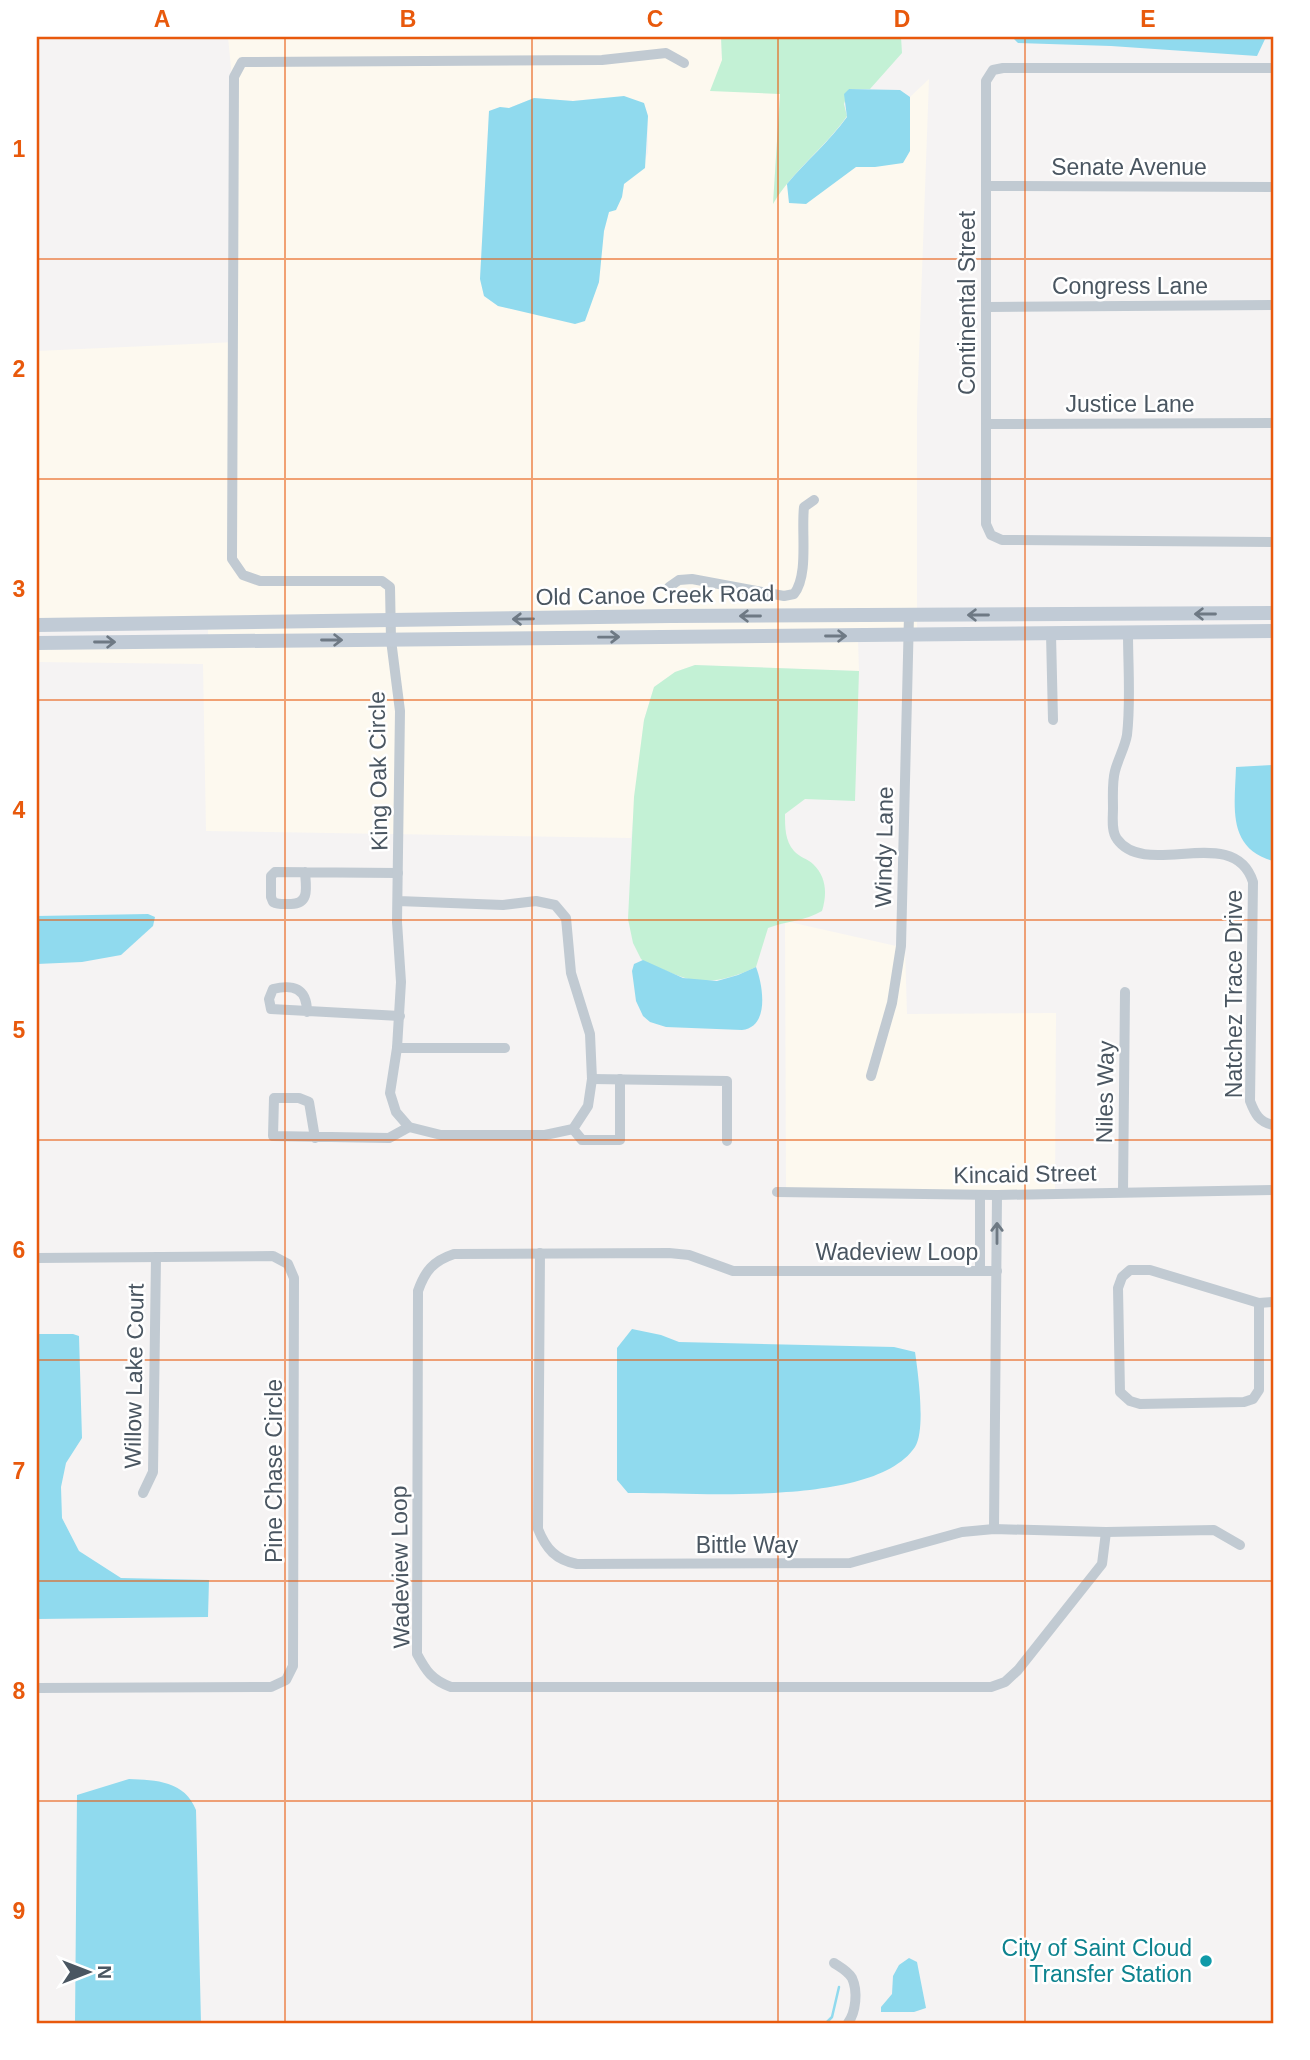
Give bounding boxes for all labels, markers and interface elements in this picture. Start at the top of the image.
text: A [154,6,170,32]
text: B [400,6,416,32]
text: C [647,6,663,32]
text: D [894,6,910,32]
text: E [1140,6,1156,32]
text: 1 [13,136,26,162]
street label: Senate Avenue [1051,154,1207,180]
street label: Continental Street [954,210,980,395]
street label: Congress Lane [1052,273,1208,299]
text: 2 [13,356,25,382]
street label: Justice Lane [1065,391,1195,417]
text: 3 [13,576,25,602]
street label: Old Canoe Creek Road [535,580,775,610]
one-way arrow [1194,607,1217,621]
one-way arrow [966,608,989,622]
one-way arrow [739,609,762,623]
one-way arrow [511,612,534,626]
one-way arrow [825,629,848,643]
one-way arrow [597,630,620,644]
one-way arrow [321,633,344,647]
one-way arrow [93,635,116,649]
street label: King Oak Circle [364,691,392,851]
street label: Windy Lane [870,786,898,908]
text: 4 [13,797,26,823]
street label: Natchez Trace Drive [1221,890,1247,1098]
text: 5 [13,1017,26,1043]
street label: Niles Way [1091,1040,1119,1144]
street label: Kincaid Street [953,1160,1097,1188]
one-way arrow [990,1221,1004,1244]
text: 6 [13,1237,25,1263]
street label: Wadeview Loop [816,1239,978,1265]
street label: Willow Lake Court [119,1283,149,1469]
street label: Pine Chase Circle [261,1379,287,1563]
text: 7 [13,1458,25,1484]
street label: Wadeview Loop [386,1485,414,1649]
street label: Bittle Way [696,1532,799,1558]
text: 8 [13,1678,26,1704]
text: 9 [13,1898,25,1924]
place label: City of Saint Cloud Transfer Station [1002,1935,1192,1987]
north arrow [52,1938,122,2008]
marker: City of Saint Cloud Transfer Station [1198,1953,1214,1969]
text: N [94,1965,115,1979]

